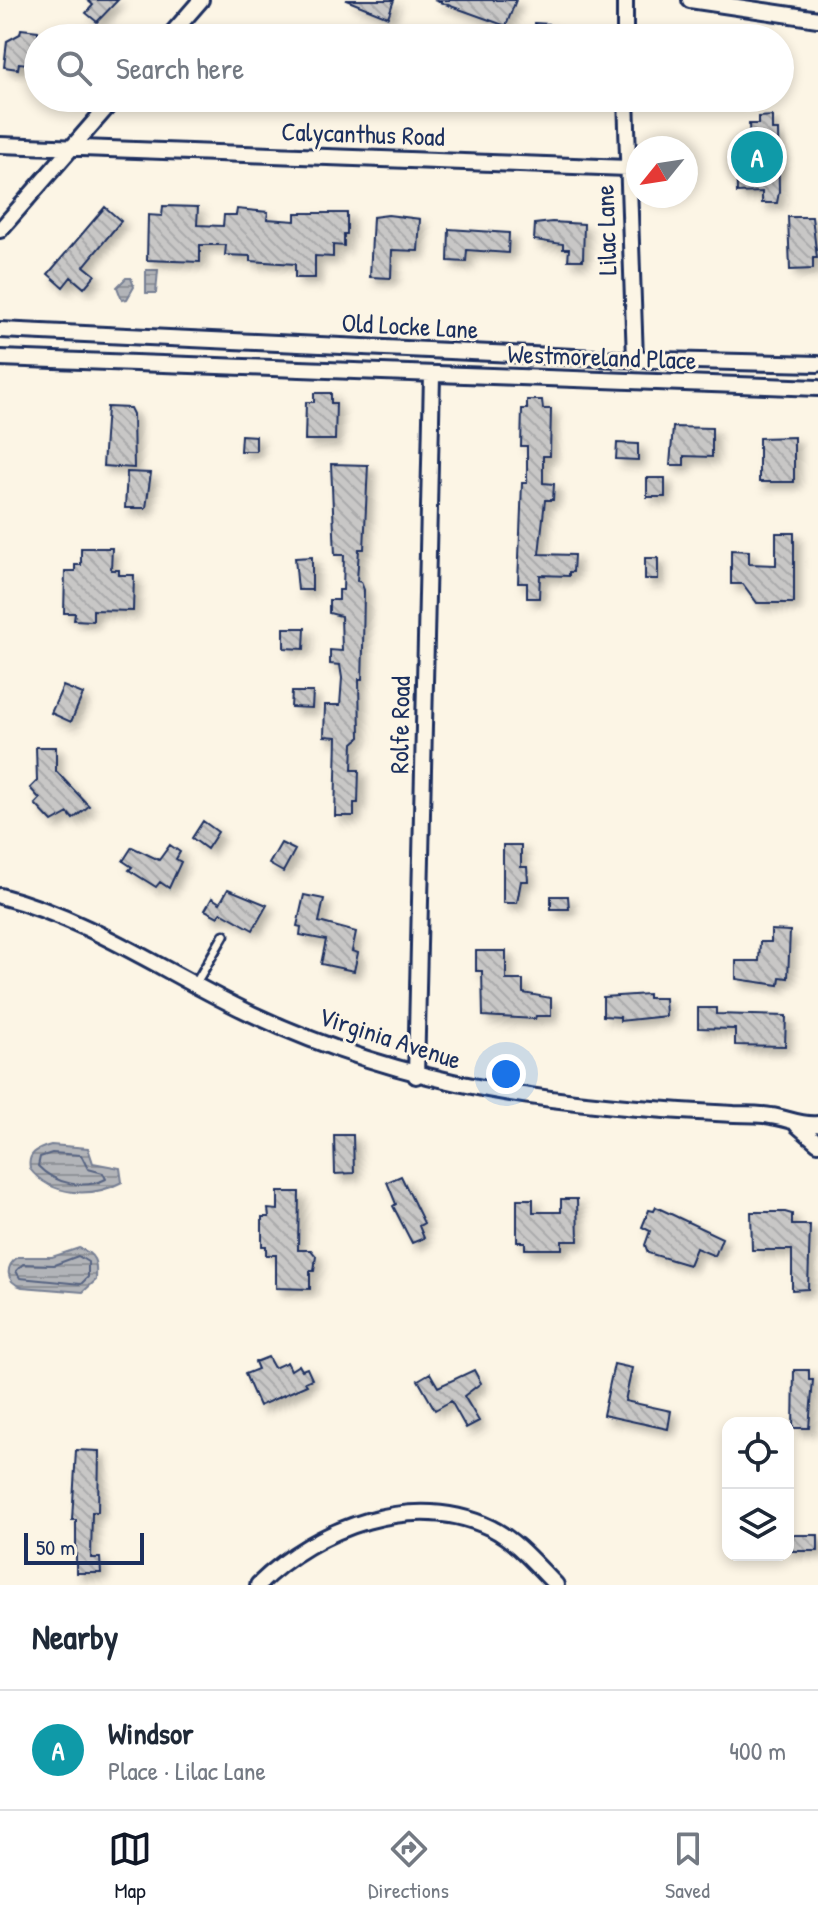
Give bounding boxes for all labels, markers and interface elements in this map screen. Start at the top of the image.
search box [24,24,794,112]
icon: search [52,46,96,90]
text: Search here [116,48,244,88]
street label: Calycanthus Road [281,113,445,154]
pin: A [731,127,783,187]
north arrow [626,136,698,208]
street label: Lilac Lane [586,184,625,276]
street label: Old Locke Lane [341,304,479,347]
street label: Westmoreland Place [507,336,697,377]
street label: Rolfe Road [381,676,418,774]
street label: Virginia Avenue [315,998,466,1077]
your location [486,1054,526,1094]
map controls [722,1417,794,1561]
button: locate [722,1417,794,1489]
button: layers [722,1489,794,1561]
scale bar [24,1529,144,1565]
text: 50 m [36,1532,75,1562]
text: Nearby [32,1614,118,1660]
text: Windsor [108,1713,194,1753]
text: A [52,1733,64,1768]
text: 400 m [729,1733,786,1768]
text: Place · Lilac Lane [108,1753,266,1788]
tab: Map [108,1827,152,1905]
tab: Directions [368,1827,449,1905]
tab: Saved [665,1827,710,1905]

